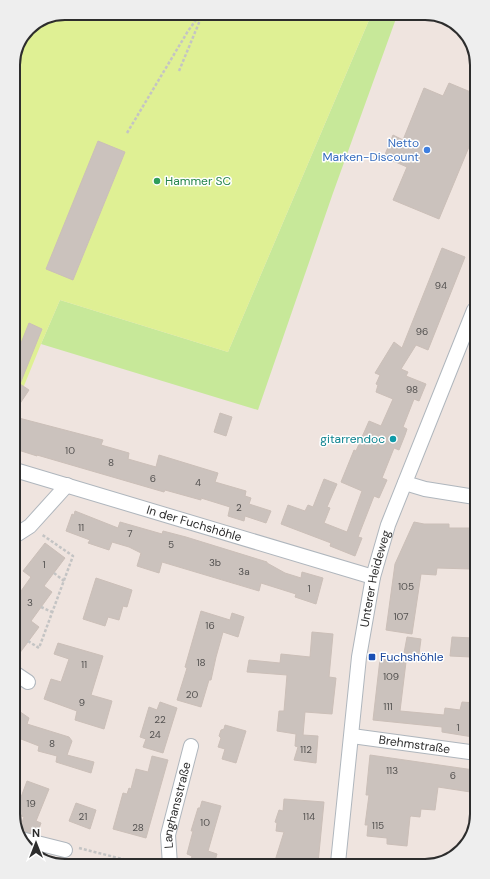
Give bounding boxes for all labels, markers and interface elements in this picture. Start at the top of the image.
place label: Netto Marken-Discount [323,135,419,165]
marker: Netto Marken-Discount [422,145,432,155]
place label: Hammer SC [165,173,231,189]
marker: Hammer SC [152,176,162,186]
house number: 94 [435,279,447,292]
house number: 96 [416,325,428,338]
house number: 98 [406,383,418,396]
place label: gitarrendoc [320,431,385,447]
marker: gitarrendoc [388,434,398,444]
house number: 10 [65,444,75,457]
house number: 8 [108,456,114,469]
house number: 6 [150,472,156,485]
house number: 4 [195,476,201,489]
house number: 2 [236,501,242,514]
street label: In der Fuchshöhle [145,502,244,545]
house number: 11 [78,521,84,534]
house number: 7 [127,527,133,540]
street label: Unterer Heideweg [356,528,394,629]
house number: 5 [168,538,174,551]
house number: 3b [209,556,221,569]
house number: 1 [42,558,46,571]
house number: 3a [238,565,250,578]
house number: 105 [398,580,414,593]
house number: 1 [307,582,311,595]
house number: 3 [27,596,33,609]
house number: 107 [393,610,409,623]
house number: 16 [205,619,215,632]
place label: Fuchshöhle [380,649,444,665]
marker: Fuchshöhle [367,652,377,662]
house number: 18 [196,656,206,669]
house number: 11 [81,658,87,671]
house number: 109 [383,670,399,683]
house number: 20 [186,688,198,701]
house number: 9 [79,696,85,709]
house number: 111 [383,700,393,713]
house number: 22 [154,713,166,726]
house number: 1 [456,721,460,734]
house number: 24 [149,728,161,741]
street label: Brehmstraße [378,732,451,757]
house number: 8 [49,737,55,750]
house number: 112 [300,743,312,756]
street label: Langhansstraße [160,760,195,849]
house number: 113 [386,764,398,777]
house number: 6 [450,769,456,782]
house number: 19 [26,797,36,810]
house number: 21 [79,810,87,823]
house number: 114 [303,810,315,823]
house number: 10 [200,816,210,829]
house number: 115 [372,819,384,832]
house number: 28 [132,821,144,834]
north arrow [16,823,56,863]
text: N [32,826,40,840]

